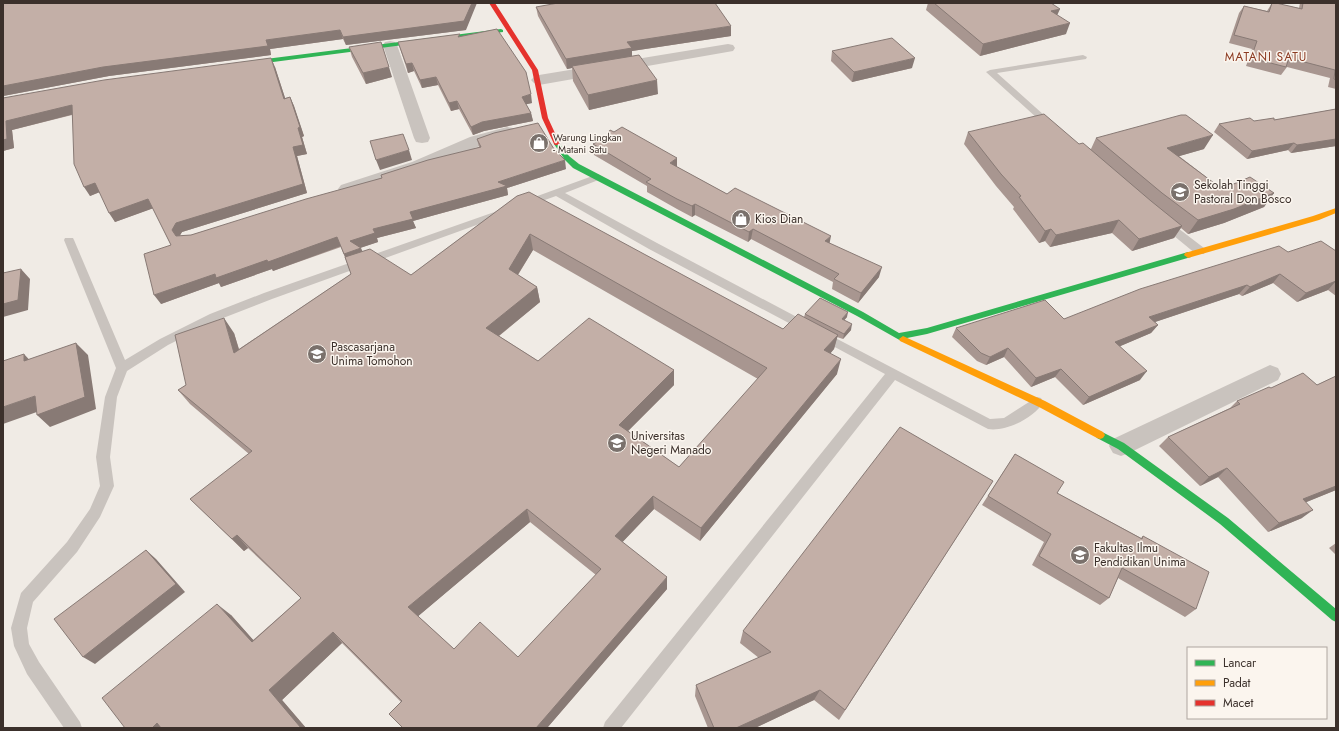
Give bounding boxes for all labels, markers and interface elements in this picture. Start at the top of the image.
district label: MATANI SATU [1225,48,1307,66]
place label: Warung Lingkan - Matani Satu [553,130,622,157]
shop icon: Warung Lingkan - Matani Satu [528,132,550,154]
place label: Sekolah Tinggi Pastoral Don Bosco [1194,176,1292,208]
school or university icon: Sekolah Tinggi Pastoral Don Bosco [1169,181,1191,203]
shop icon: Kios Dian [730,208,752,230]
place label: Kios Dian [755,210,803,228]
place label: Pascasarjana Unima Tomohon [331,338,413,370]
school or university icon: Pascasarjana Unima Tomohon [306,343,328,365]
place label: Universitas Negeri Manado [631,427,712,459]
school or university icon: Universitas Negeri Manado [606,432,628,454]
place label: Fakultas Ilmu Pendidikan Unima [1094,539,1186,571]
school or university icon: Fakultas Ilmu Pendidikan Unima [1069,544,1091,566]
legend [1187,647,1327,719]
text: Lancar [1223,654,1257,672]
text: Padat [1223,674,1251,692]
text: Macet [1223,694,1253,712]

